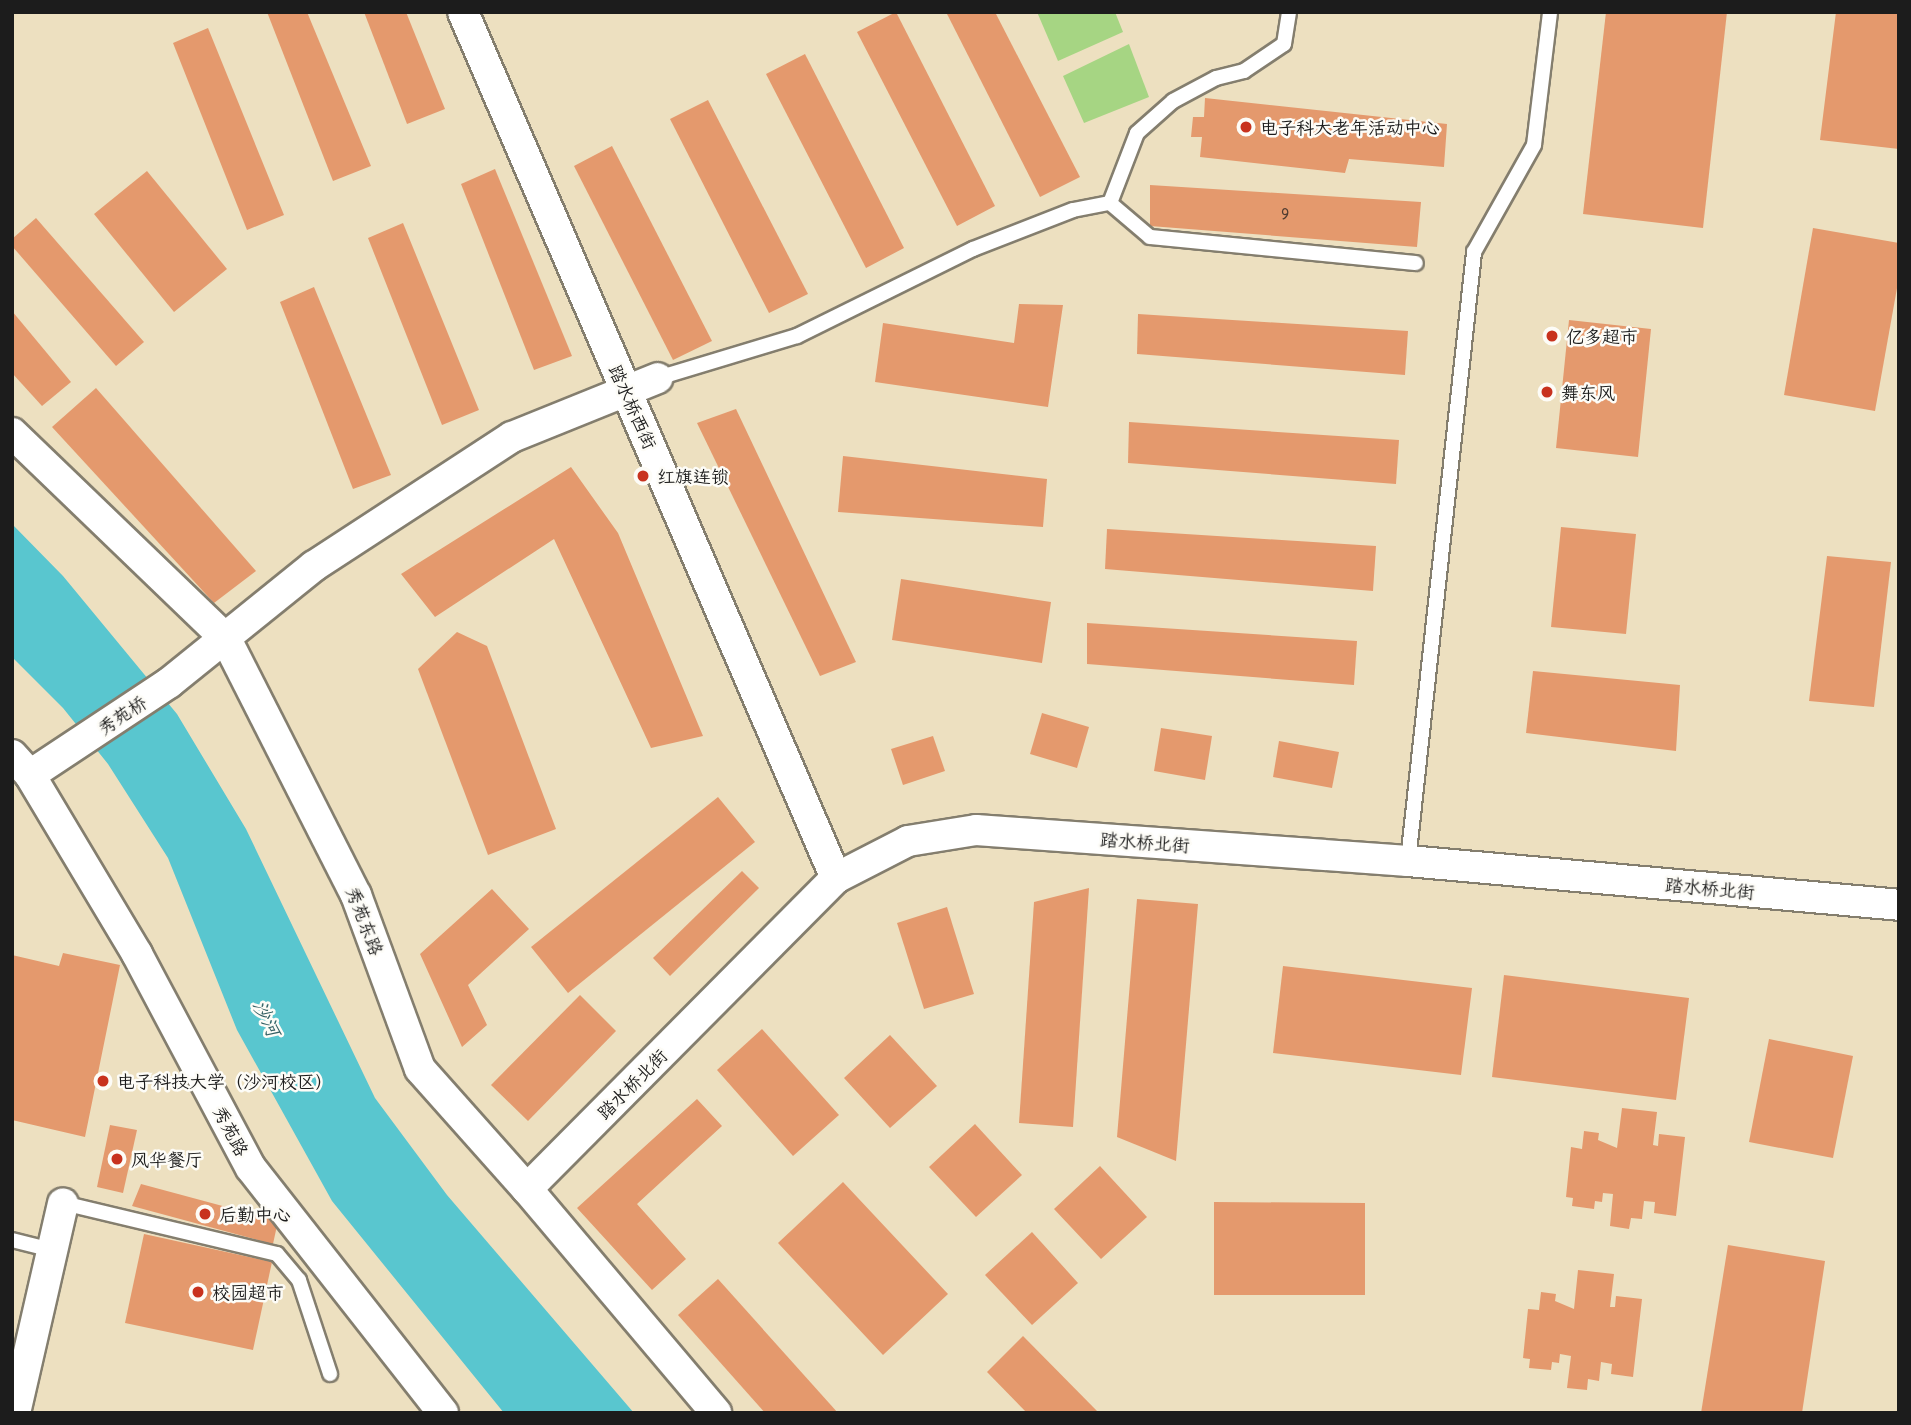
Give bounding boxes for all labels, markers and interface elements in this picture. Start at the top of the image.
place label: 电子科大老年活动中心 [1260,116,1440,138]
marker: 电子科大老年活动中心 [1238,119,1254,135]
house number: 9 [1281,206,1289,222]
place label: 亿多超市 [1566,325,1638,347]
marker: 亿多超市 [1544,328,1560,344]
street label: 踏水桥西街 [605,361,661,453]
place label: 舞东风 [1561,381,1615,403]
marker: 舞东风 [1539,384,1555,400]
place label: 红旗连锁 [657,465,729,487]
marker: 红旗连锁 [635,468,651,484]
street label: 秀苑桥 [94,691,150,739]
street label: 踏水桥北街 [1099,828,1191,856]
street label: 踏水桥北街 [1664,873,1756,903]
street label: 秀苑东路 [342,884,388,958]
water label: 沙河 [248,996,286,1040]
street label: 踏水桥北街 [593,1045,671,1123]
place label: 电子科技大学（沙河校区） [117,1070,333,1092]
marker: 电子科技大学（沙河校区） [95,1073,111,1089]
street label: 秀苑路 [209,1102,253,1160]
place label: 风华餐厅 [131,1148,203,1170]
marker: 风华餐厅 [109,1151,125,1167]
place label: 后勤中心 [219,1203,291,1225]
marker: 后勤中心 [197,1206,213,1222]
place label: 校园超市 [212,1281,284,1303]
marker: 校园超市 [190,1284,206,1300]

